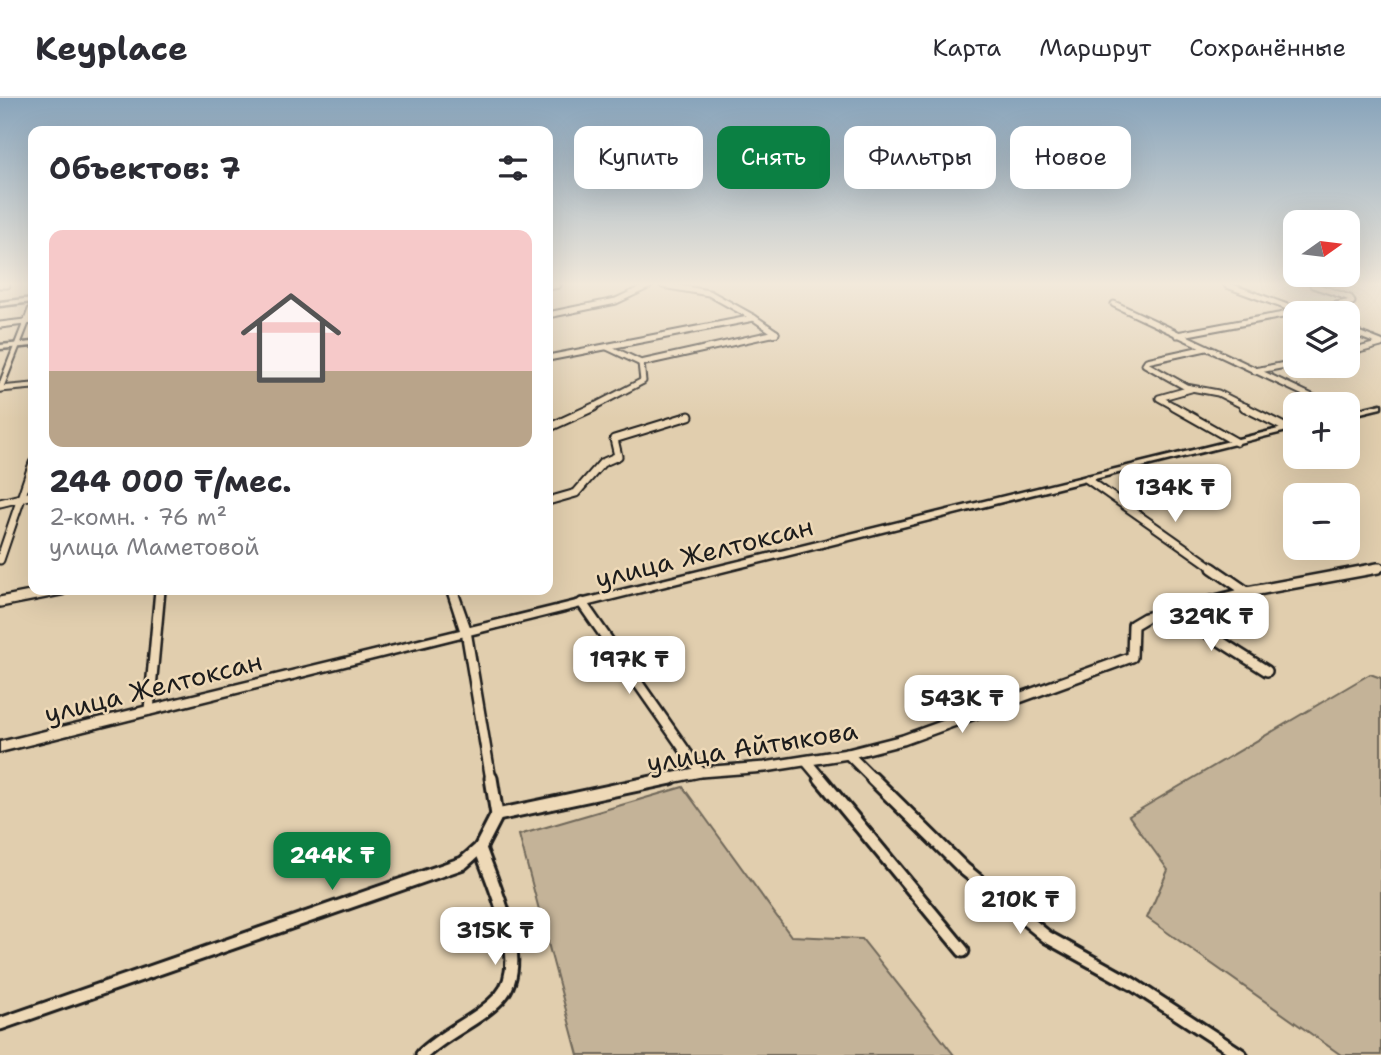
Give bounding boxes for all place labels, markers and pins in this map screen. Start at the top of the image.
pin: 134K ₸ [1118,464,1232,524]
pin: 329K ₸ [1154,594,1268,653]
pin: 197K ₸ [572,636,686,696]
pin: 543K ₸ [905,676,1019,735]
pin: 244K ₸ [275,832,389,892]
pin: 210K ₸ [963,876,1077,936]
pin: 315K ₸ [438,908,552,967]

